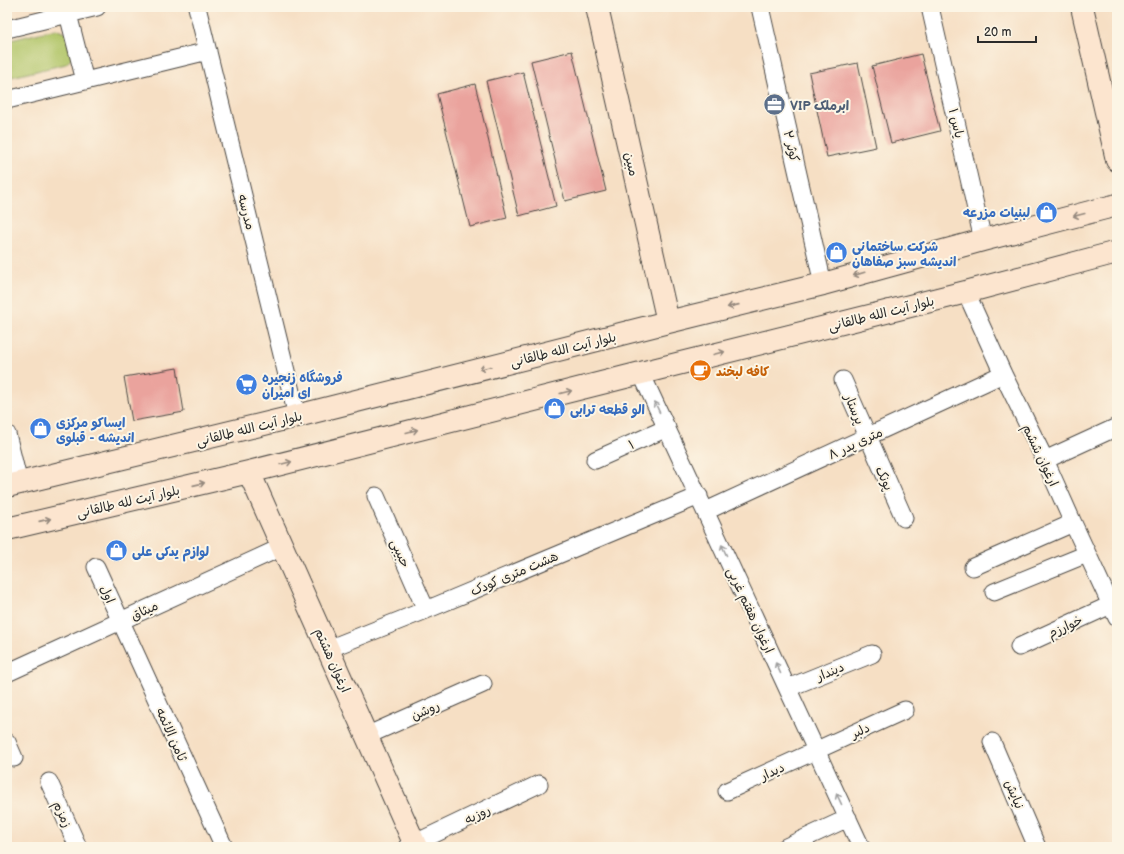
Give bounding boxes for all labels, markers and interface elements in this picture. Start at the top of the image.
scale bar [978,18,1036,44]
text: 20 m [984,25,1011,40]
office icon: VIP ابرملک [761,92,787,118]
place label: VIP ابرملک [790,98,849,114]
street label: یاس ۱ [945,107,967,140]
street label: کوثر ۲ [780,129,803,164]
street label: مبین [621,151,642,178]
street label: مدرسه [234,193,258,232]
shop icon: لبنیات مزرعه [1033,199,1059,225]
place label: لبنیات مزرعه [963,205,1030,221]
one-way arrow [1073,212,1086,219]
place label: شرکت ساختمانی اندیشه سبز صفاهان [852,239,956,270]
shop icon: شرکت ساختمانی اندیشه سبز صفاهان [823,240,849,266]
one-way arrow [853,271,866,279]
street label: بلوار آیت الله طالقانی [827,293,936,336]
one-way arrow [727,303,740,310]
street label: بلوار آیت الله طالقانی [509,329,618,372]
one-way arrow [712,349,725,357]
cafe icon: کافه لبخند [687,358,713,384]
place label: کافه لبخند [716,364,770,380]
one-way arrow [478,365,491,373]
place label: فروشگاه زنجیره ای امیران [262,369,343,401]
supermarket icon: فروشگاه زنجیره ای امیران [234,371,260,397]
one-way arrow [559,388,572,395]
street label: پرستار [840,391,868,427]
shop icon: الو قطعه ترابی [541,396,567,422]
one-way arrow [653,401,660,413]
place label: الو قطعه ترابی [570,402,645,419]
street label: بلوار آیت الله طالقانی [195,408,304,451]
place label: ایساکو مرکزی اندیشه - قبلوی [56,415,134,447]
shop icon: ایساکو مرکزی اندیشه - قبلوی [28,416,54,442]
street label: ارغوان ششم [1017,422,1061,490]
street label: ۸ متری پدر [826,424,885,463]
one-way arrow [406,426,419,434]
street label: ۱ [626,437,637,453]
one-way arrow [280,458,293,466]
street label: پونک [872,464,897,493]
one-way arrow [192,480,205,487]
street label: بلوار آیت لله طالقانی [75,482,182,523]
one-way arrow [38,516,51,524]
street label: حبیبی [386,537,413,571]
shop icon: لوازم یدکی علی [103,538,129,564]
place label: لوازم یدکی علی [132,544,209,562]
one-way arrow [720,544,727,556]
street label: هشت متری کودک [468,548,561,600]
street label: ارغوان هفتم غربی [721,565,777,657]
street label: اول [96,583,118,606]
street label: میثاق [128,598,161,624]
street label: خوارزم [1045,612,1086,643]
street label: ارغوان هشتم [309,626,353,696]
street label: دیندار [813,659,847,685]
one-way arrow [774,663,781,675]
street label: روشن [409,698,442,724]
street label: ثامن الائمه [152,705,190,765]
street label: دلبر [848,720,872,743]
street label: دیدار [757,759,787,785]
street label: نیایش [1001,777,1027,811]
one-way arrow [835,793,842,805]
street label: زمزم [47,799,75,831]
street label: روزبه [462,802,493,828]

